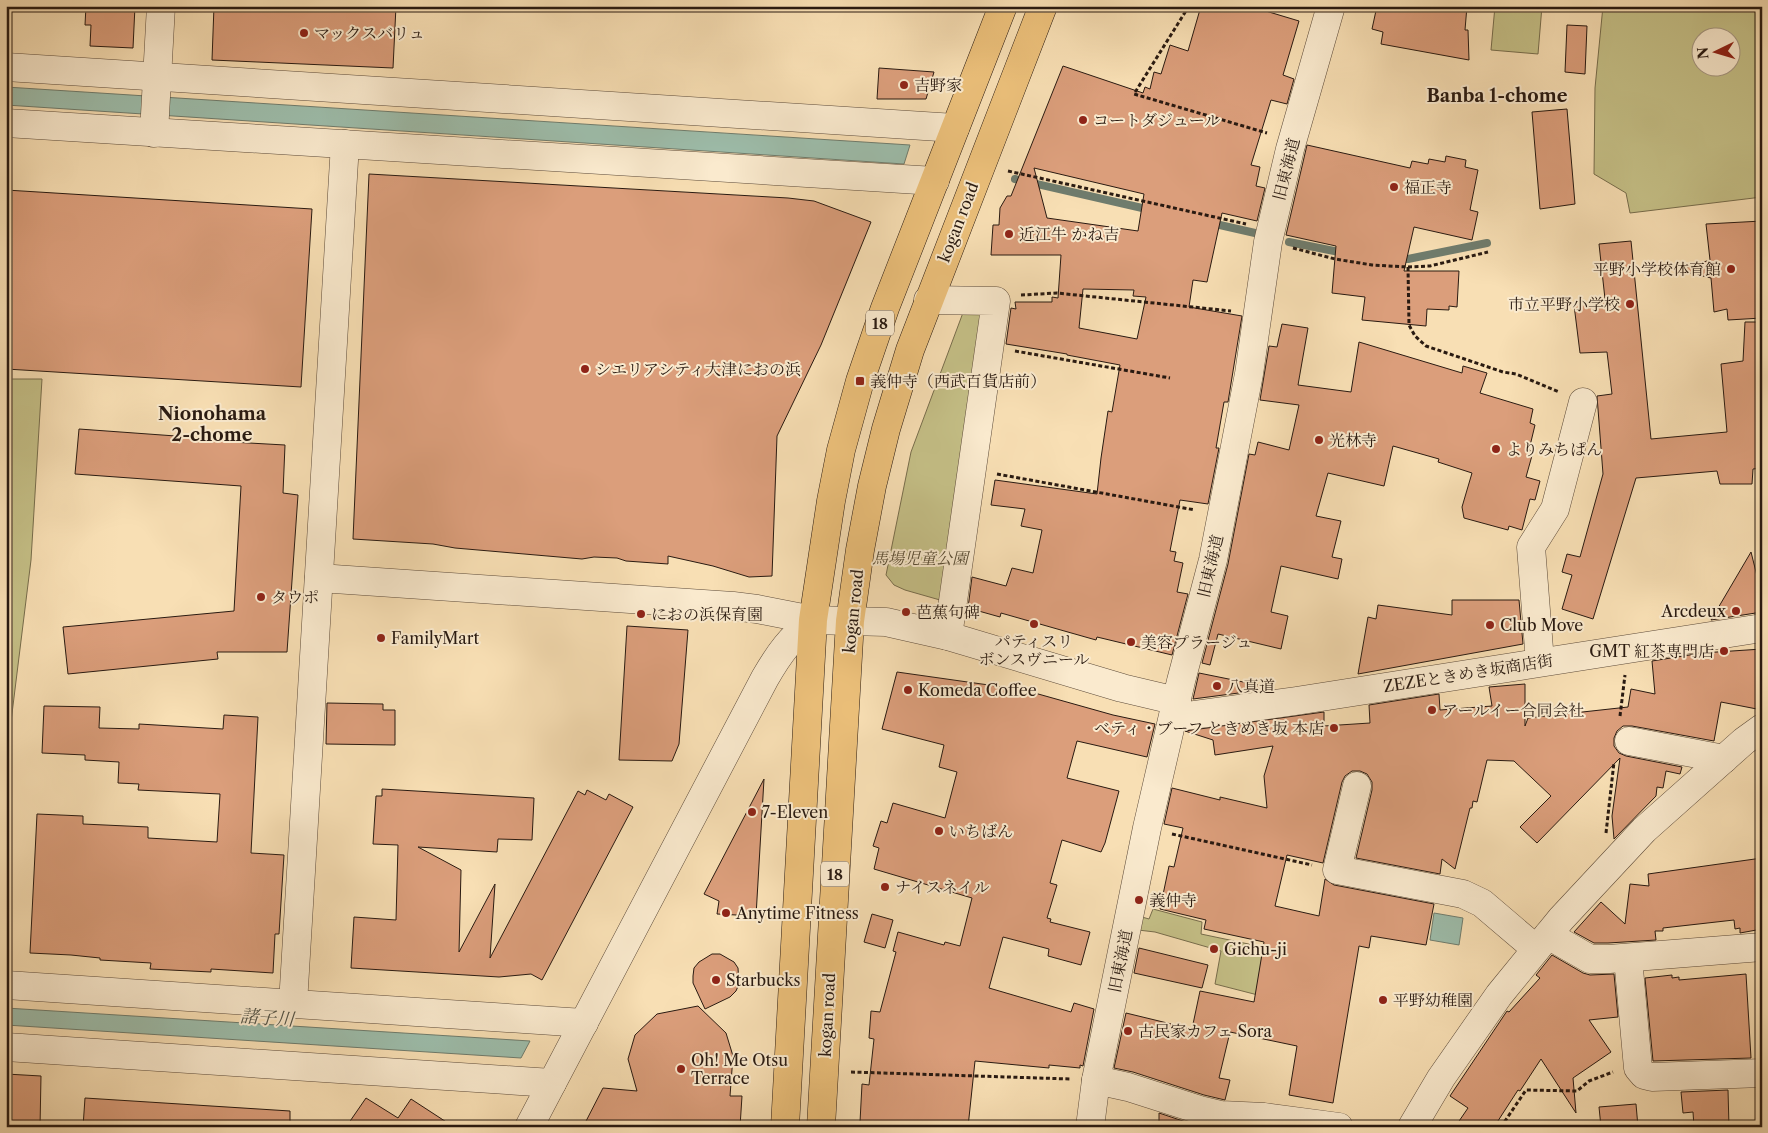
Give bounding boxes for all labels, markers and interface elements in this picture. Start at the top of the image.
place label: マックスバリュ [314,23,425,43]
marker: マックスバリュ [298,27,310,39]
north arrow [1690,28,1740,78]
text: N [1694,46,1713,60]
place label: 吉野家 [914,75,962,95]
marker: 吉野家 [898,79,910,91]
district label: Banba 1-chome [1426,85,1568,107]
place label: コートダジュール [1093,110,1220,130]
marker: コートダジュール [1077,114,1089,126]
street label: 旧東海道 [1269,136,1303,202]
place label: 福正寺 [1404,177,1452,197]
street label: kogan road [934,179,982,265]
marker: 福正寺 [1388,181,1400,193]
place label: 近江牛 かね吉 [1019,224,1119,244]
marker: 近江牛 かね吉 [1003,228,1015,240]
place label: 平野小学校体育館 [1593,259,1721,279]
marker: 平野小学校体育館 [1725,263,1737,275]
place label: 市立平野小学校 [1508,294,1620,314]
marker: 市立平野小学校 [1624,298,1636,310]
road number: 18 [866,310,894,336]
place label: シエリアシティ大津におの浜 [595,359,801,379]
marker: シエリアシティ大津におの浜 [579,363,591,375]
place label: 義仲寺（西武百貨店前） [870,371,1046,391]
marker: 義仲寺（西武百貨店前） [854,375,866,387]
district label: Nionohama 2-chome [158,403,267,446]
place label: 光林寺 [1329,430,1377,450]
marker: 光林寺 [1313,434,1325,446]
place label: よりみちぱん [1506,439,1602,459]
marker: よりみちぱん [1490,443,1502,455]
street label: 旧東海道 [1193,533,1227,599]
park label: 馬場児童公園 [872,548,971,568]
street label: kogan road [839,568,867,654]
place label: タウポ [271,587,319,607]
marker: タウポ [255,591,267,603]
place label: Arcdeux [1660,601,1727,621]
place label: 芭蕉句碑 [916,602,980,622]
place label: におの浜保育園 [651,604,763,624]
marker: Arcdeux [1730,605,1742,617]
marker: 芭蕉句碑 [900,606,912,618]
marker: におの浜保育園 [635,608,647,620]
place label: Club Move [1500,615,1583,635]
marker: パティスリ ボンスヴニール [1028,618,1040,630]
marker: Club Move [1484,619,1496,631]
place label: FamilyMart [391,628,479,648]
place label: パティスリ ボンスヴニール [978,631,1090,669]
marker: FamilyMart [375,632,387,644]
place label: 美容プラージュ [1141,632,1252,652]
marker: 美容プラージュ [1125,636,1137,648]
place label: GMT 紅茶専門店 [1589,641,1714,661]
marker: GMT 紅茶専門店 [1718,645,1730,657]
street label: ZEZEときめき坂商店街 [1382,650,1554,696]
place label: 八真道 [1227,676,1275,696]
place label: Komeda Coffee [918,680,1037,700]
marker: 八真道 [1211,680,1223,692]
marker: Komeda Coffee [902,684,914,696]
place label: アールイー合同会社 [1442,700,1584,720]
marker: アールイー合同会社 [1426,704,1438,716]
place label: べティ・ブーフ ときめき坂 本店 [1094,718,1324,738]
marker: べティ・ブーフ ときめき坂 本店 [1328,722,1340,734]
place label: 7-Eleven [762,802,828,822]
marker: 7-Eleven [746,806,758,818]
place label: いちばん [949,821,1013,841]
marker: いちばん [933,825,945,837]
road number: 18 [821,862,849,886]
place label: ナイスネイル [895,877,989,897]
marker: ナイスネイル [879,881,891,893]
place label: 義仲寺 [1149,890,1197,910]
marker: 義仲寺 [1133,894,1145,906]
place label: Anytime Fitness [735,903,859,923]
marker: Anytime Fitness [720,907,732,919]
street label: 旧東海道 [1104,928,1136,994]
place label: Gichu-ji [1224,939,1287,959]
marker: Gichu-ji [1208,943,1220,955]
place label: Starbucks [726,970,801,990]
street label: kogan road [815,972,839,1058]
marker: Starbucks [710,974,722,986]
place label: 平野幼稚園 [1393,990,1473,1010]
marker: 平野幼稚園 [1377,994,1389,1006]
water label: 諸子川 [239,1005,297,1031]
place label: 古民家カフェ Sora [1138,1021,1273,1041]
marker: 古民家カフェ Sora [1122,1025,1134,1037]
place label: Oh! Me Otsu Terrace [691,1050,788,1088]
marker: Oh! Me Otsu Terrace [675,1063,687,1075]

